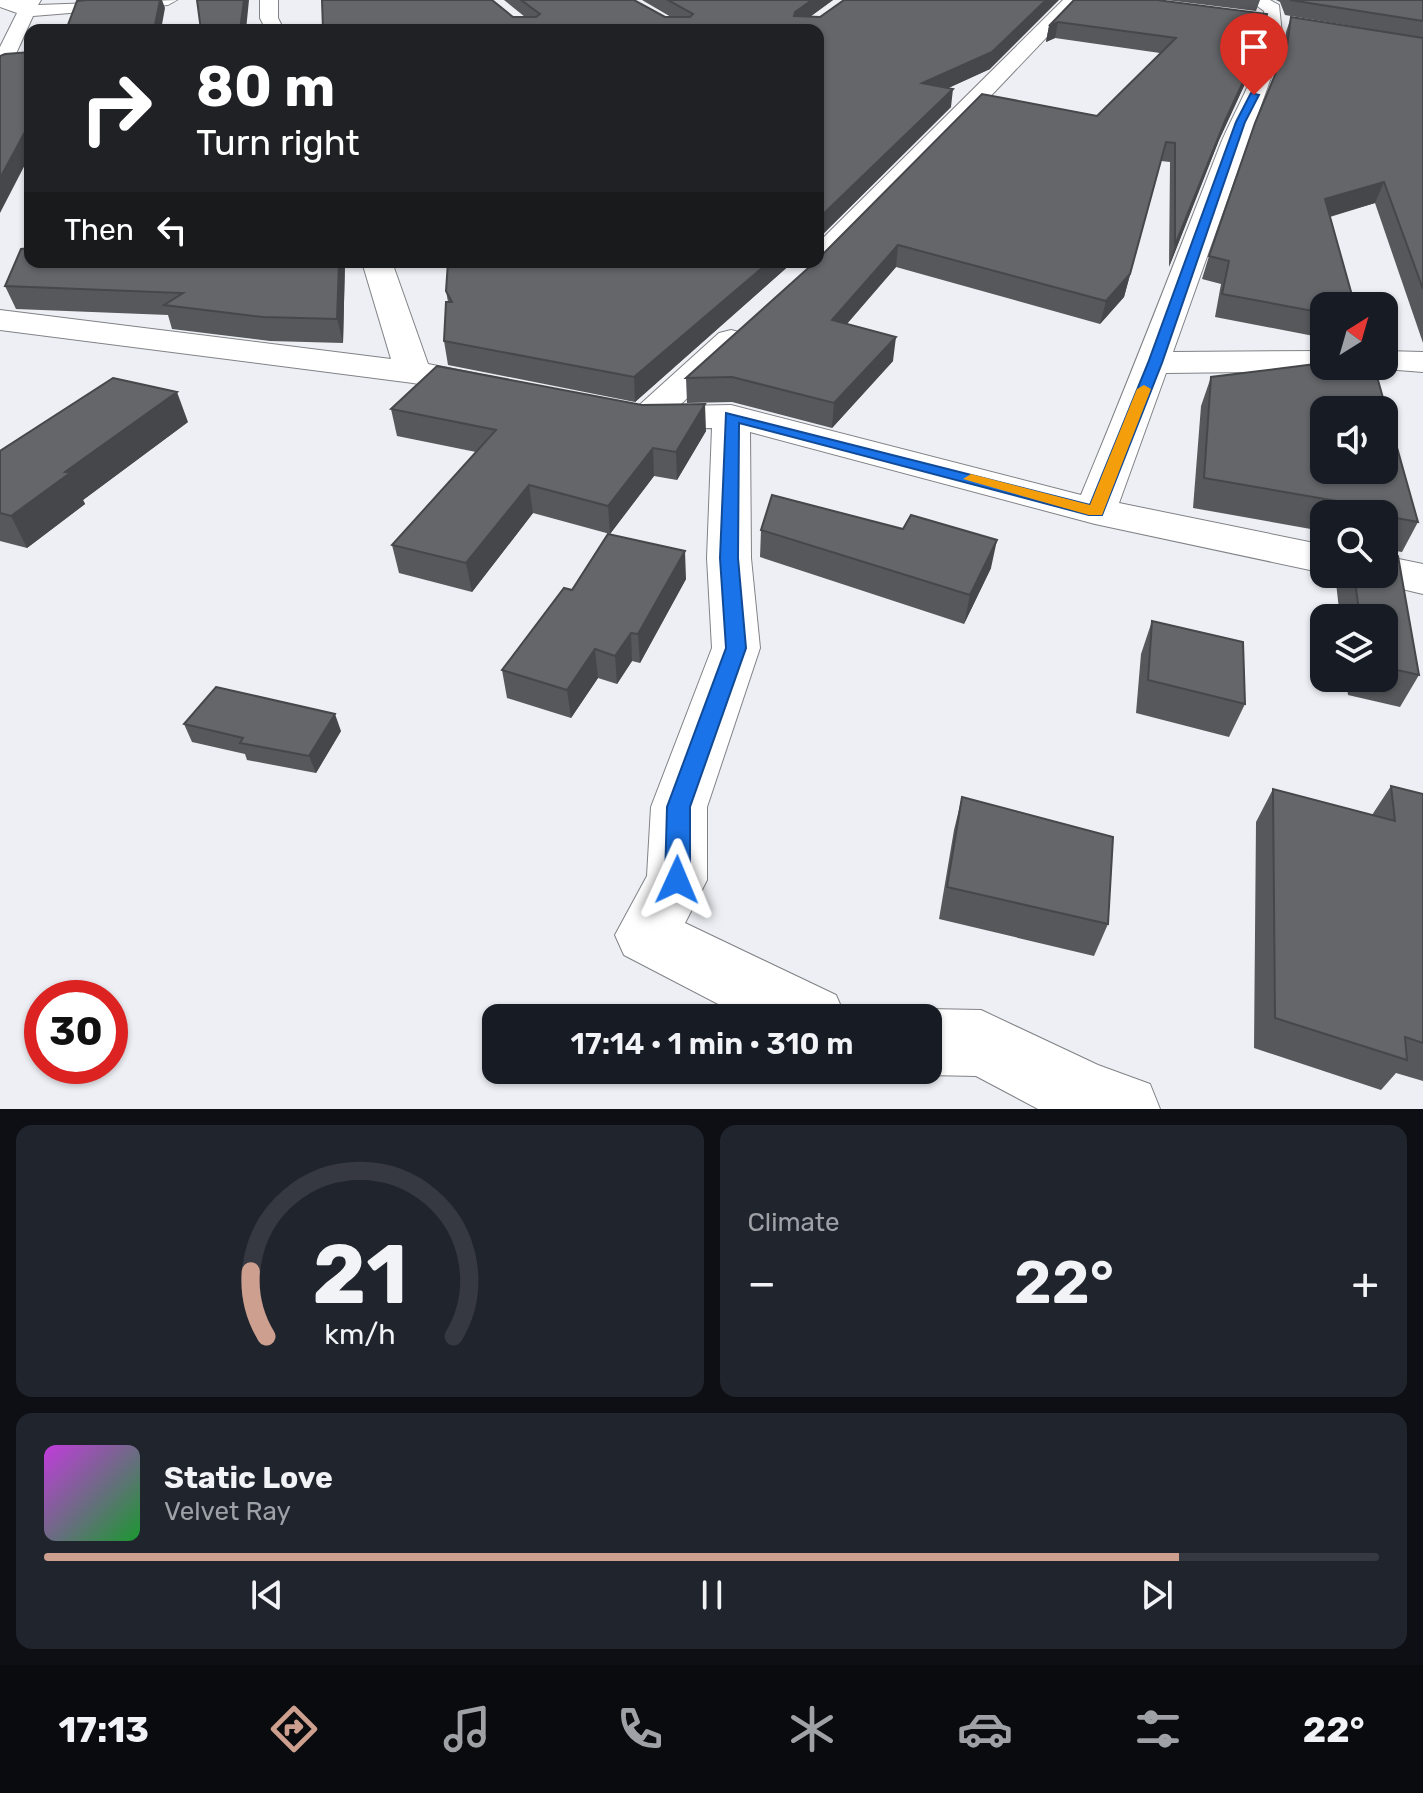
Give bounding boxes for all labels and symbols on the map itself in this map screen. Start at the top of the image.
pin [1220,13,1288,95]
north arrow [1310,292,1398,380]
position arrow [635,838,719,922]
speed limit sign: 30 [24,980,128,1084]

